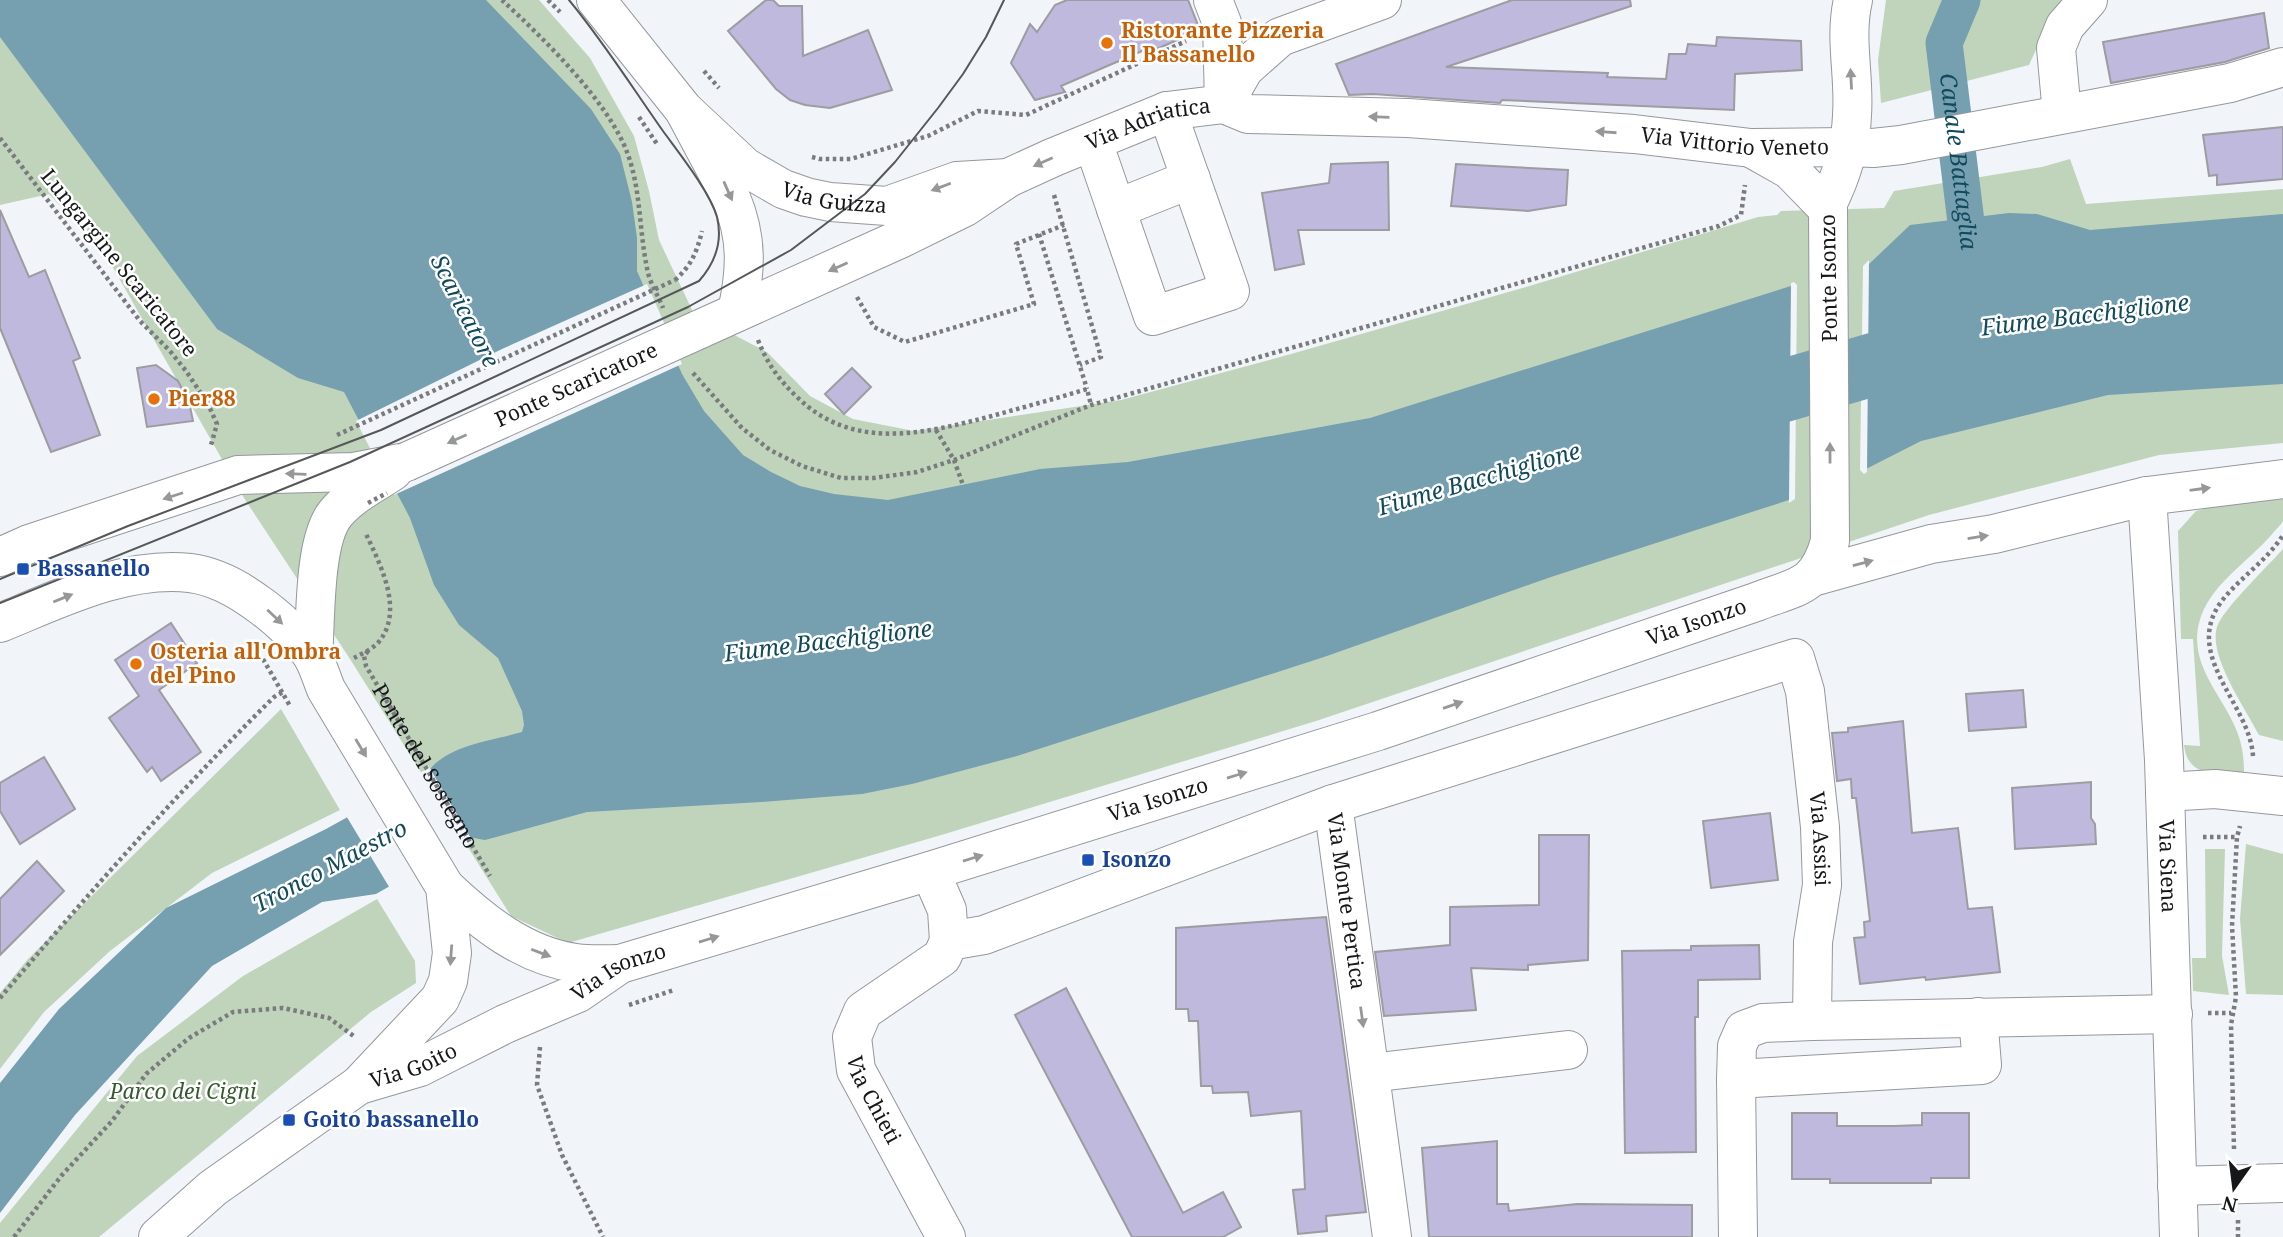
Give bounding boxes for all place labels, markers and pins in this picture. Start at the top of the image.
place label: Ristorante Pizzeria Il Bassanello [1121,16,1324,68]
marker: Ristorante Pizzeria Il Bassanello [1099,35,1115,51]
place label: Pier88 [168,384,236,412]
marker: Pier88 [146,391,162,407]
place label: Bassanello [37,554,150,582]
marker: Bassanello [15,561,31,577]
place label: Osteria all'Ombra del Pino [150,637,341,689]
marker: Osteria all'Ombra del Pino [128,656,144,672]
place label: Isonzo [1102,845,1171,873]
marker: Isonzo [1080,852,1096,868]
place label: Goito bassanello [303,1105,479,1133]
marker: Goito bassanello [281,1112,297,1128]

